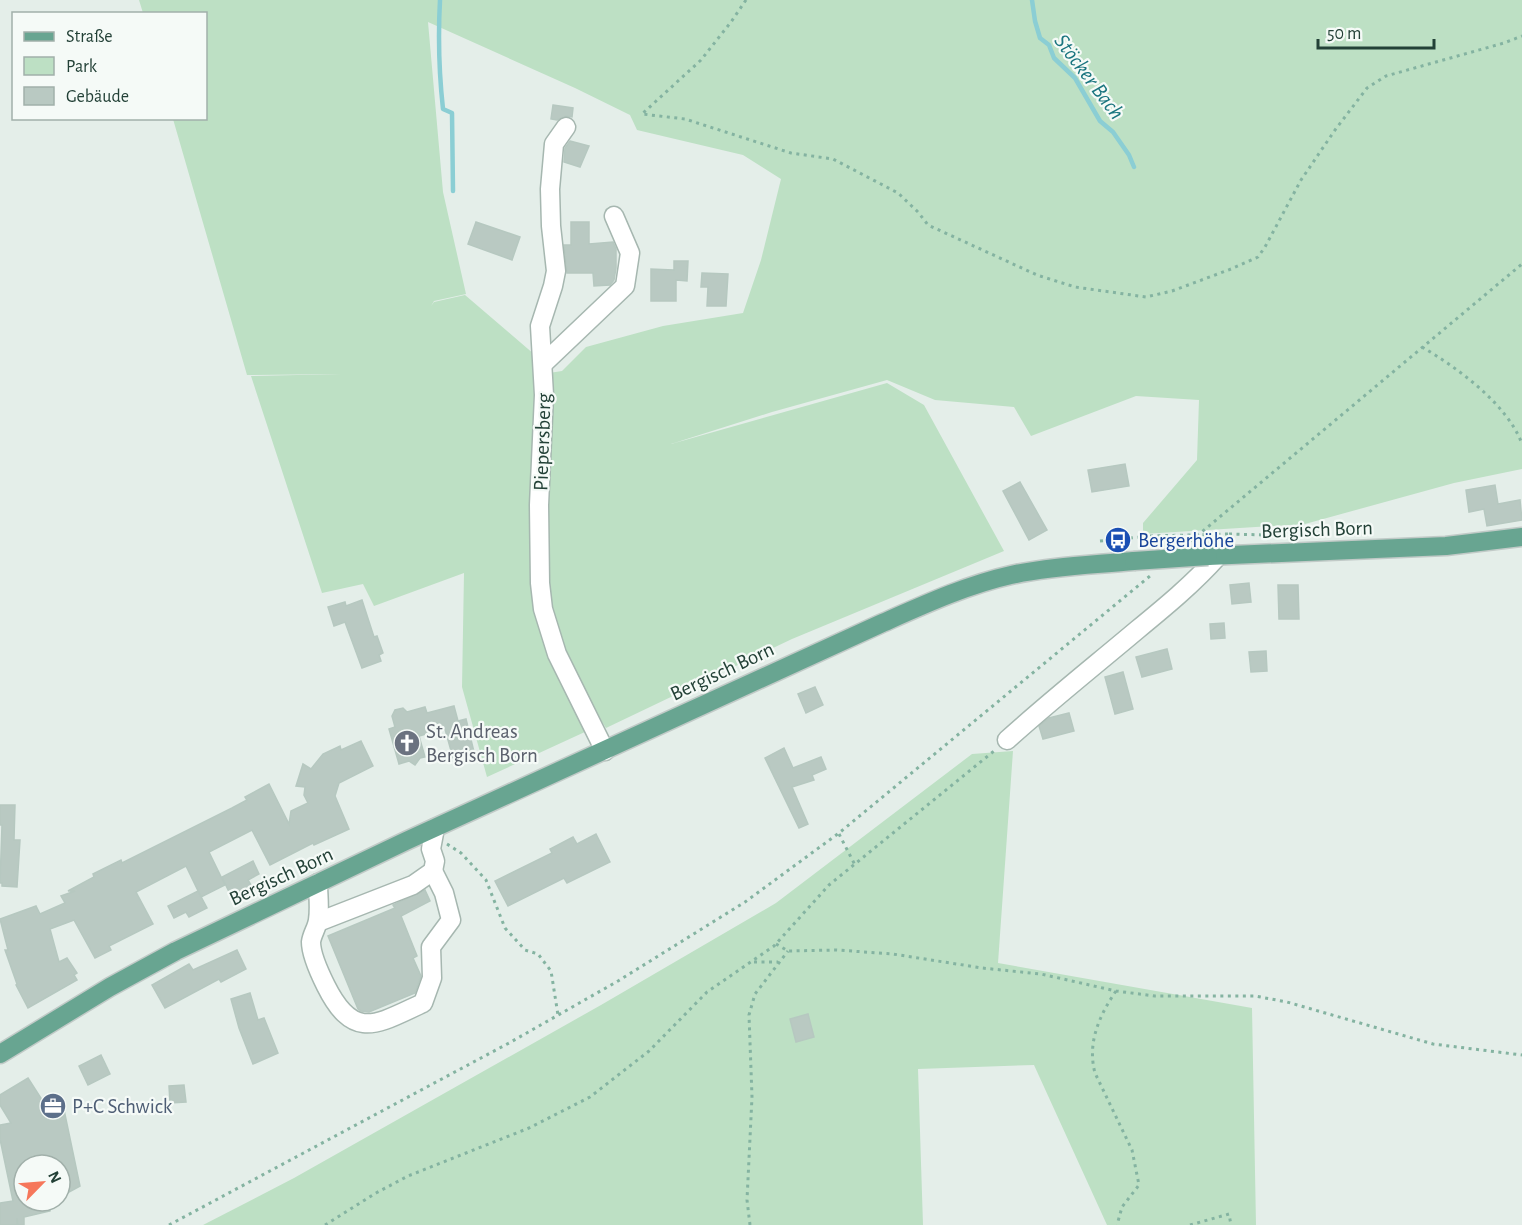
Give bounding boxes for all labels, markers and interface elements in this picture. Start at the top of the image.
legend [12,12,207,120]
scale bar [1318,12,1434,50]
text: 50 m [1327,25,1361,43]
text: Straße [66,28,112,46]
water label: Stöcker Bach [1050,30,1128,123]
text: Park [66,58,98,76]
text: Gebäude [66,88,129,106]
street label: Piepersberg [530,392,555,491]
street label: Bergisch Born [1261,517,1373,542]
bus stop icon: Bergerhöhe [1103,525,1133,555]
place label: Bergerhöhe [1138,530,1234,551]
street label: Bergisch Born [667,638,777,705]
place label: St. Andreas Bergisch Born [426,721,538,766]
church icon: St. Andreas Bergisch Born [392,728,422,758]
street label: Bergisch Born [226,843,336,910]
office icon: P+C Schwick [38,1091,68,1121]
place label: P+C Schwick [72,1096,173,1117]
north arrow [12,1153,72,1213]
text: N [45,1169,64,1186]

